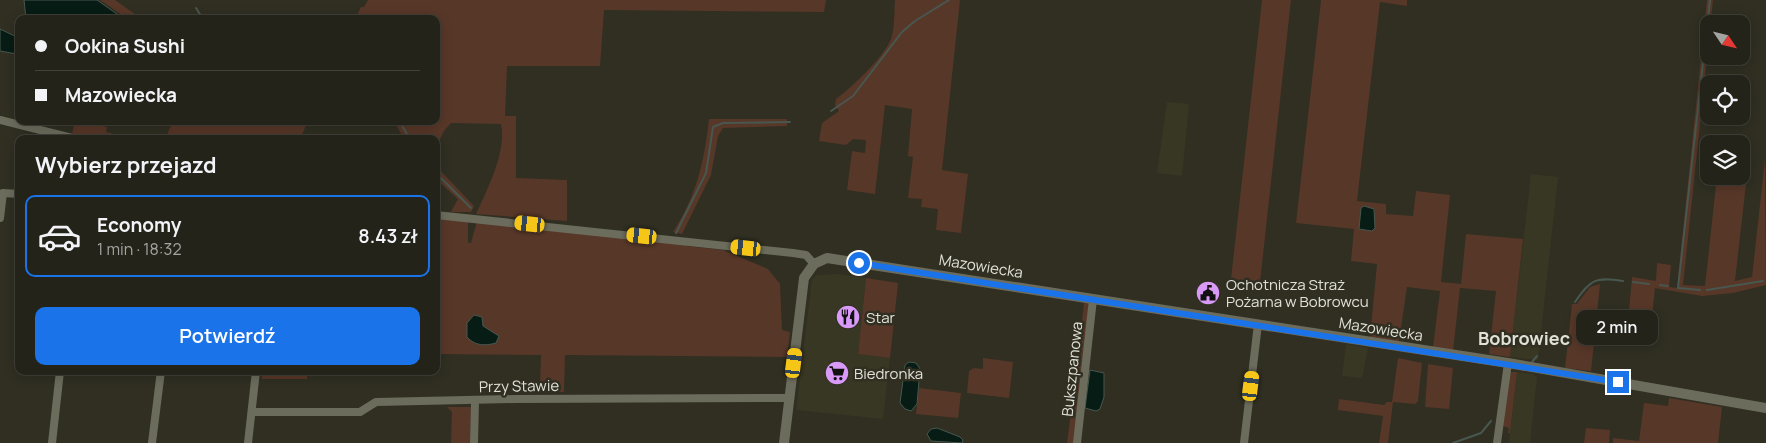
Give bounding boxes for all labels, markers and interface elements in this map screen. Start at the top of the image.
north arrow [1700,15,1750,65]
map controls [1700,15,1750,185]
text: Ookina Sushi [65,33,185,59]
button: locate [1700,75,1750,125]
text: Mazowiecka [65,82,177,108]
button: layers [1700,135,1750,185]
text: Wybierz przejazd [35,150,217,180]
text: Economy [97,212,181,238]
icon: car [37,214,82,259]
car [514,215,545,233]
text: 8.43 zł [358,223,418,249]
car [626,227,657,245]
text: 1 min · 18:32 [97,238,182,260]
car [730,239,761,257]
street label: Mazowiecka [938,249,1024,283]
route start [848,252,870,274]
place label: Ochotnicza Straż Pożarna w Bobrowcu [1226,274,1369,312]
public building icon: Ochotnicza Straż Pożarna w Bobrowcu [1195,280,1221,306]
restaurant icon: Star [835,304,861,330]
button: Potwierdź [35,307,420,365]
place label: Star [866,307,896,328]
callout: 2 min [1577,310,1659,344]
street label: Mazowiecka [1338,312,1424,346]
text: 2 min [1597,316,1637,338]
street label: Bukszpanowa [1057,321,1087,417]
district label: Bobrowiec [1478,326,1570,350]
car [784,347,803,379]
supermarket icon: Biedronka [824,360,850,386]
place label: Biedronka [854,363,923,384]
car [1241,370,1260,402]
route end [1607,371,1629,393]
street label: Przy Stawie [479,375,559,397]

